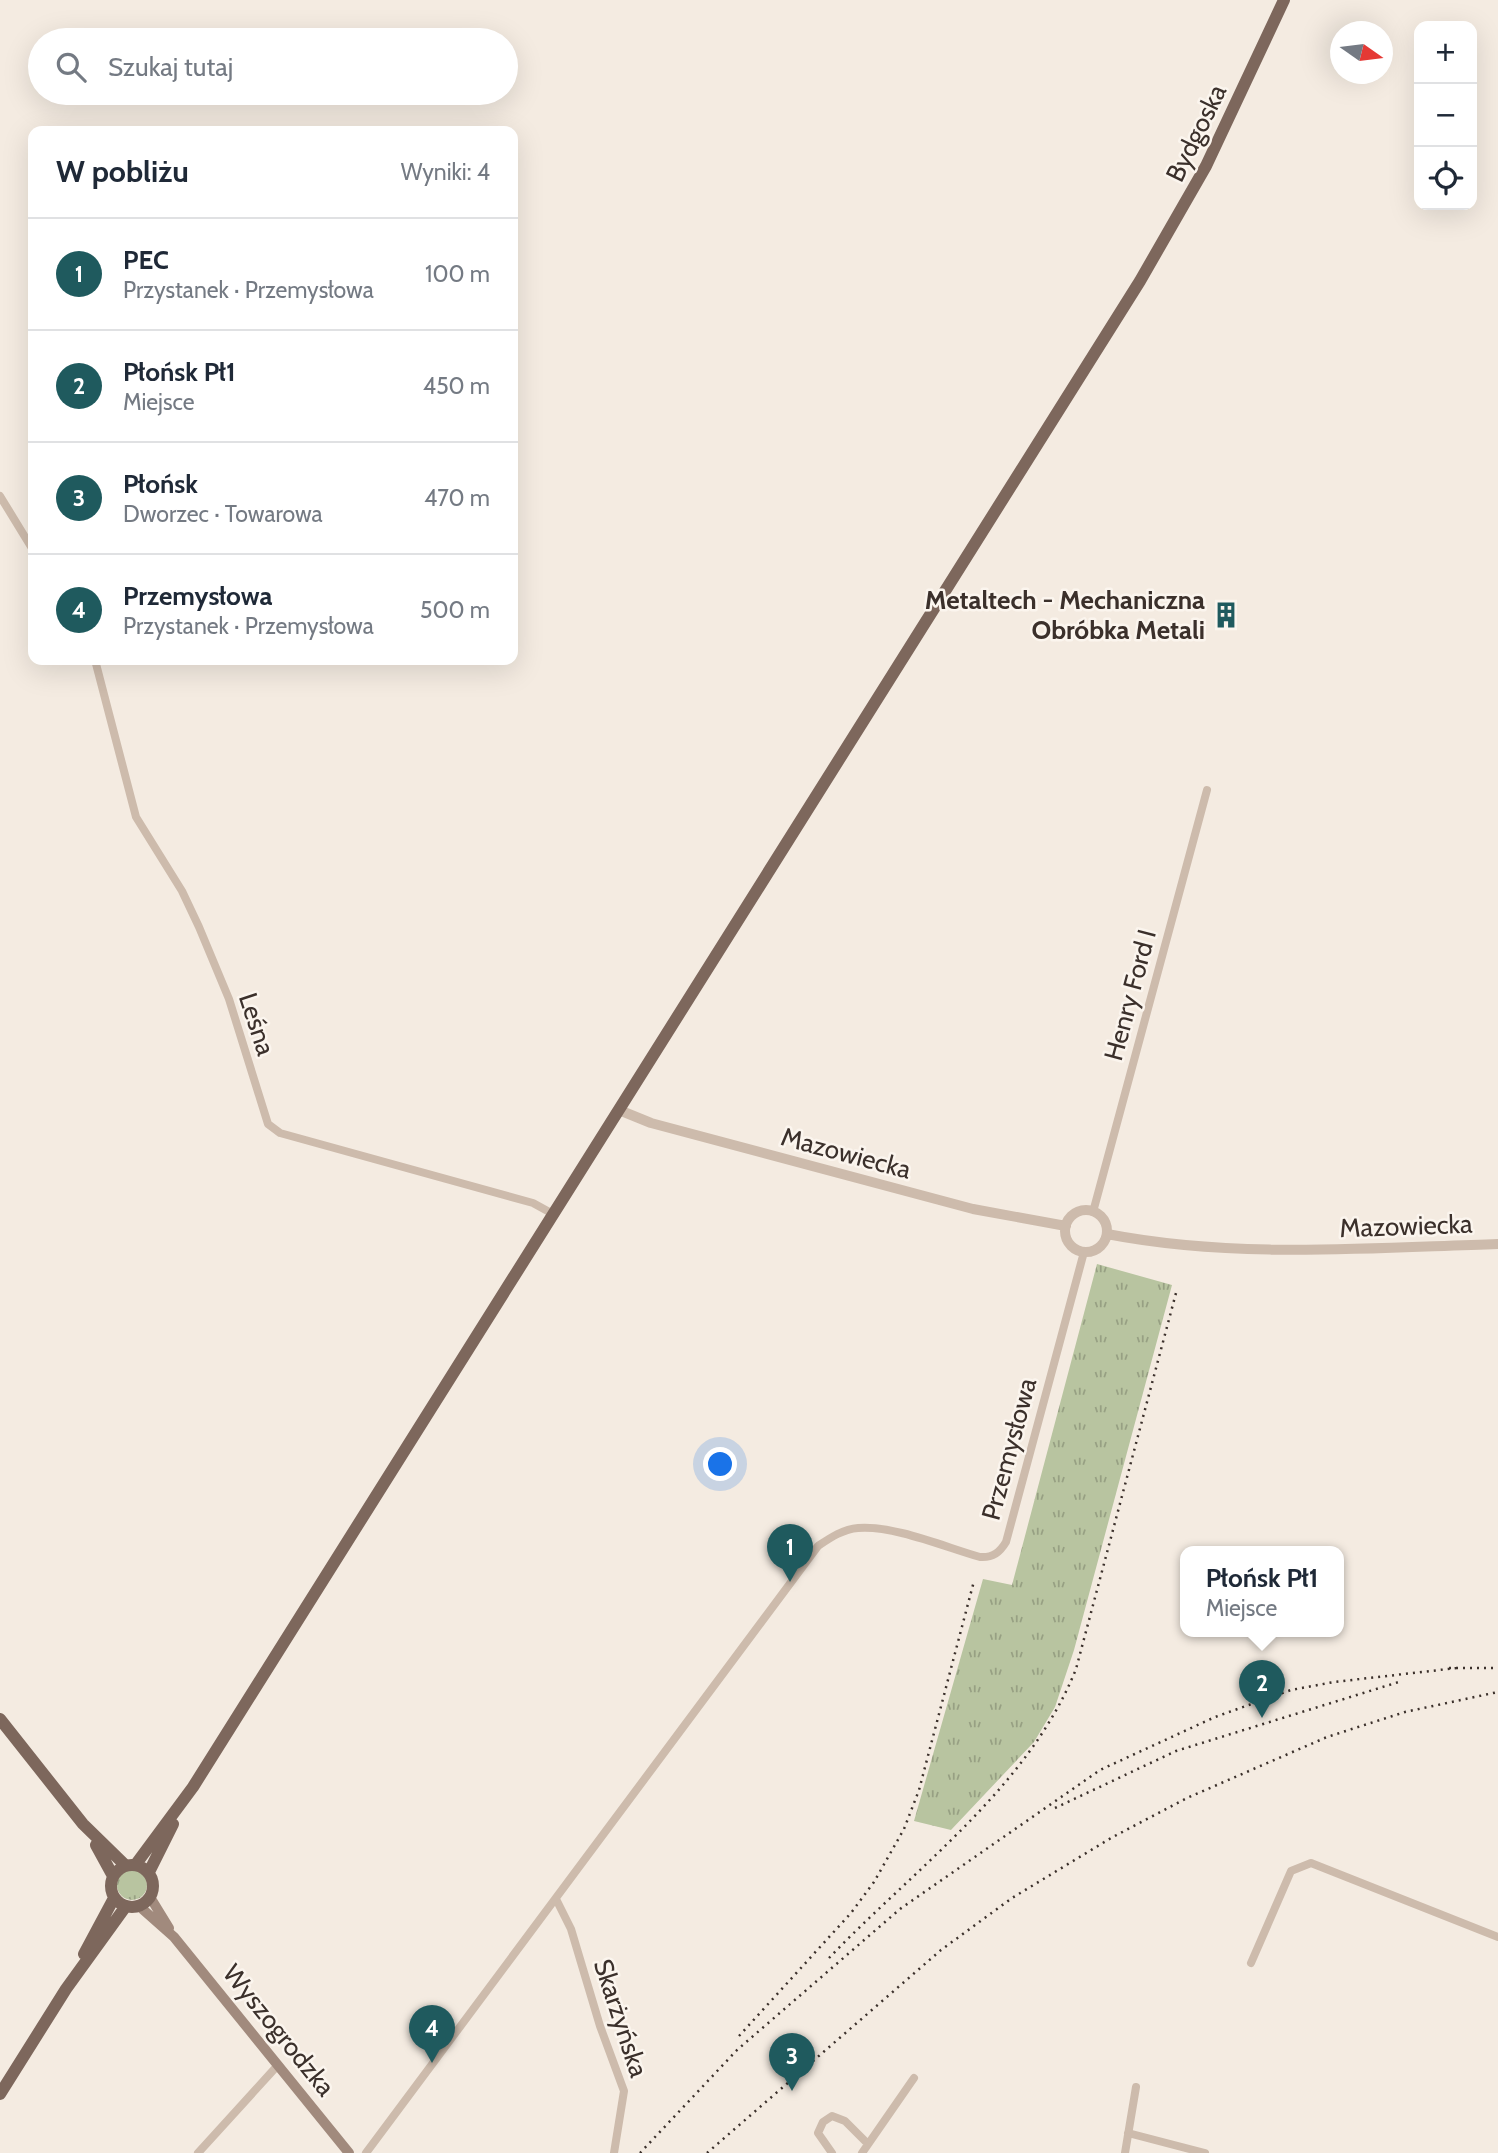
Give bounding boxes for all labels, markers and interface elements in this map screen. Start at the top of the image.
north arrow [1330,21,1393,84]
map controls [1414,21,1477,210]
button: + [1414,21,1477,84]
search box [28,28,518,105]
icon: search [52,48,90,86]
text: Szukaj tutaj [108,51,233,83]
street label: Bydgoska [1159,79,1233,187]
button: − [1414,84,1477,147]
button: locate [1414,147,1477,210]
text: W pobliżu [56,153,189,190]
text: Wyniki: 4 [401,158,490,186]
text: PEC [123,244,169,276]
text: 1 [75,260,83,288]
text: 100 m [425,260,490,288]
text: Przystanek · Przemysłowa [123,276,374,304]
text: Płońsk Pł1 [123,356,236,388]
text: 2 [73,372,85,400]
text: 450 m [423,372,490,400]
text: Miejsce [123,388,195,416]
text: Płońsk [123,468,198,500]
text: 3 [73,484,85,512]
text: 470 m [424,484,490,512]
text: Dworzec · Towarowa [123,500,323,528]
text: Przemysłowa [123,580,272,612]
place label: Metaltech - Mechaniczna Obróbka Metali [925,584,1205,646]
text: 4 [72,596,86,624]
text: 500 m [420,596,490,624]
building icon: Metaltech - Mechaniczna Obróbka Metali [1211,600,1241,630]
text: Przystanek · Przemysłowa [123,612,374,640]
street label: Henry Ford I [1097,926,1163,1064]
street label: Leśna [232,989,282,1060]
street label: Mazowiecka [778,1120,915,1186]
street label: Mazowiecka [1339,1208,1474,1244]
street label: Przemysłowa [975,1374,1043,1524]
your location [703,1447,737,1481]
pin: 1 [767,1524,813,1582]
popup [1180,1546,1344,1637]
text: Płońsk Pł1 [1206,1562,1318,1594]
text: Miejsce [1206,1594,1277,1622]
pin: 2 [1239,1660,1285,1718]
street label: Skarżyńska [587,1955,655,2081]
street label: Wyszogrodzka [216,1958,342,2103]
pin: 4 [409,2005,455,2063]
pin: 3 [769,2033,815,2091]

